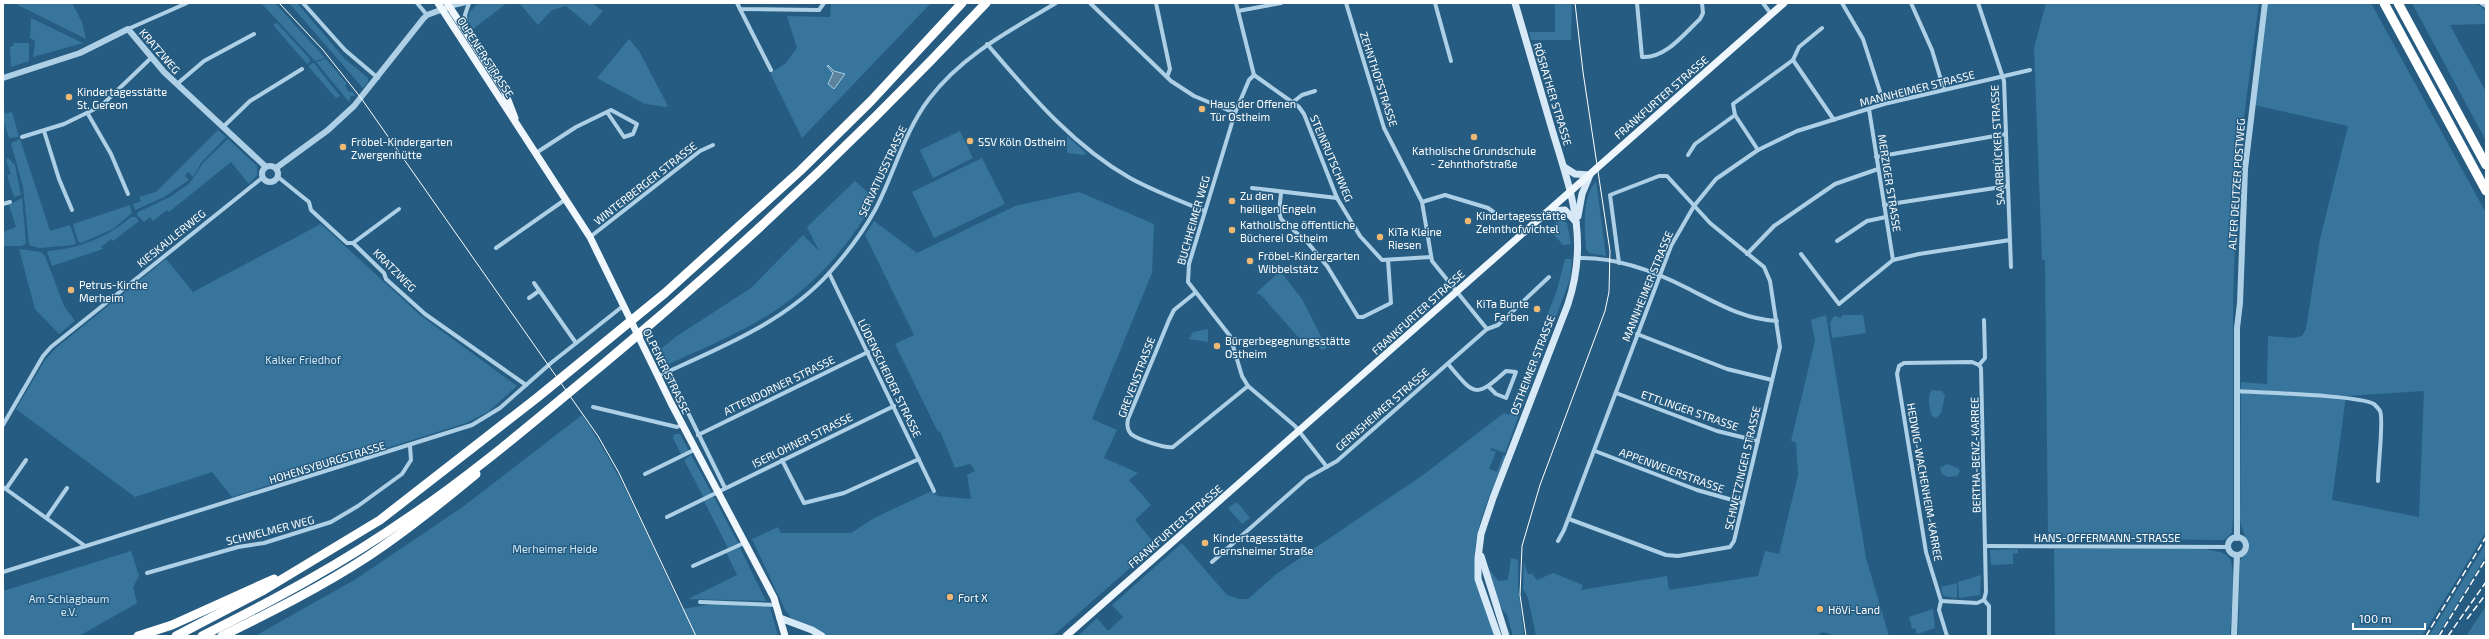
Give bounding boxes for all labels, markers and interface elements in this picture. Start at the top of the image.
street label: OLPENER STRASSE [455,14,517,100]
street label: KRATZWEG [137,26,183,76]
street label: ZEHNTHOFSTRASSE [1357,30,1401,128]
street label: RÖSRATHER STRASSE [1531,41,1576,147]
street label: FRANKFURTER STRASSE [1611,53,1711,141]
street label: MANNHEIMER STRASSE [1858,67,1976,109]
place label: Kindertagesstätte St. Gereon [77,85,167,111]
street label: SAARBRÜCKER STRASSE [1986,85,2007,206]
marker: Kindertagesstätte St. Gereon [64,92,74,102]
place label: Haus der Offenen Tür Ostheim [1210,97,1296,123]
marker: Haus der Offenen Tür Ostheim [1197,104,1207,114]
street label: STEINRUTSCHWEG [1308,113,1356,203]
street label: ALTER DEUTZER POSTWEG [2225,118,2247,250]
street label: SERVATIUSSTRASSE [855,123,909,219]
marker: Katholische Grundschule - Zehnthofstraße [1469,132,1479,142]
street label: MERZIGER STRASSE [1876,133,1904,233]
place label: Fröbel-Kindergarten Zwergenhütte [351,135,453,161]
place label: SSV Köln Ostheim [978,135,1066,148]
marker: SSV Köln Ostheim [965,136,975,146]
street label: WINTERBERGER STRASSE [591,139,699,227]
marker: Fröbel-Kindergarten Zwergenhütte [338,142,348,152]
place label: Katholische Grundschule - Zehnthofstraße [1412,144,1536,170]
street label: BUCHHEIMER WEG [1174,174,1212,266]
place label: Zu den heiligen Engeln [1240,189,1316,215]
marker: Zu den heiligen Engeln [1227,196,1237,206]
street label: KIESKAULERWEG [134,206,208,270]
place label: Kindertagesstätte Zehnthofwichtel [1476,209,1566,235]
marker: Kindertagesstätte Zehnthofwichtel [1463,216,1473,226]
place label: Katholische öffentliche Bücherei Ostheim [1240,218,1355,244]
marker: Katholische öffentliche Bücherei Ostheim [1227,225,1237,235]
place label: KiTa Kleine Riesen [1388,225,1442,251]
street label: MANNHEIMER STRASSE [1619,229,1675,343]
marker: KiTa Kleine Riesen [1375,232,1385,242]
street label: KRATZWEG [371,246,419,294]
place label: Fröbel-Kindergarten Wibbelstätz [1258,249,1360,275]
marker: Fröbel-Kindergarten Wibbelstätz [1245,256,1255,266]
street label: FRANKFURTER STRASSE [1369,267,1467,357]
place label: Petrus-Kirche Merheim [79,278,148,304]
marker: Petrus-Kirche Merheim [66,285,76,295]
place label: KiTa Bunte Farben [1476,297,1529,323]
marker: KiTa Bunte Farben [1532,304,1542,314]
street label: OSTHEIMER STRASSE [1507,313,1557,417]
street label: LÜDENSCHEIDER STRASSE [856,316,925,439]
street label: OLPENER STRASSE [641,326,693,416]
place label: Bürgerbegegnungsstätte Ostheim [1225,334,1350,360]
street label: GREVENSTRASSE [1115,335,1157,419]
marker: Bürgerbegegnungsstätte Ostheim [1212,341,1222,351]
street label: ATTENDORNER STRASSE [721,352,837,418]
park label: Kalker Friedhof [265,353,342,366]
street label: GERNSHEIMER STRASSE [1332,365,1432,453]
street label: ETTLINGER STRASSE [1640,387,1740,433]
street label: BERTHA-BENZ-KARREE [1967,397,1983,513]
street label: HEDWIG-WACHENHEIM-KARREE [1905,402,1945,562]
street label: SCHWETZINGER STRASSE [1721,405,1763,531]
street label: ISERLOHNER STRASSE [750,410,854,470]
street label: HOHENSYBURGSTRASSE [267,438,387,486]
street label: APPENWEIERSTRASSE [1618,445,1726,495]
street label: FRANKFURTER STRASSE [1125,482,1225,570]
street label: SCHWELMER WEG [225,513,315,547]
place label: Kindertagesstätte Gernsheimer Straße [1213,531,1314,557]
street label: HANS-OFFERMANN-STRASSE [2034,531,2180,544]
marker: Kindertagesstätte Gernsheimer Straße [1200,538,1210,548]
park label: Merheimer Heide [512,542,598,555]
place label: Fort X [958,591,988,604]
park label: Am Schlagbaum e.V. [29,592,109,618]
marker: Fort X [945,592,955,602]
place label: HöVi-Land [1828,603,1880,616]
marker: HöVi-Land [1815,604,1825,614]
scale bar [2353,605,2425,631]
text: 100 m [2359,611,2391,625]

